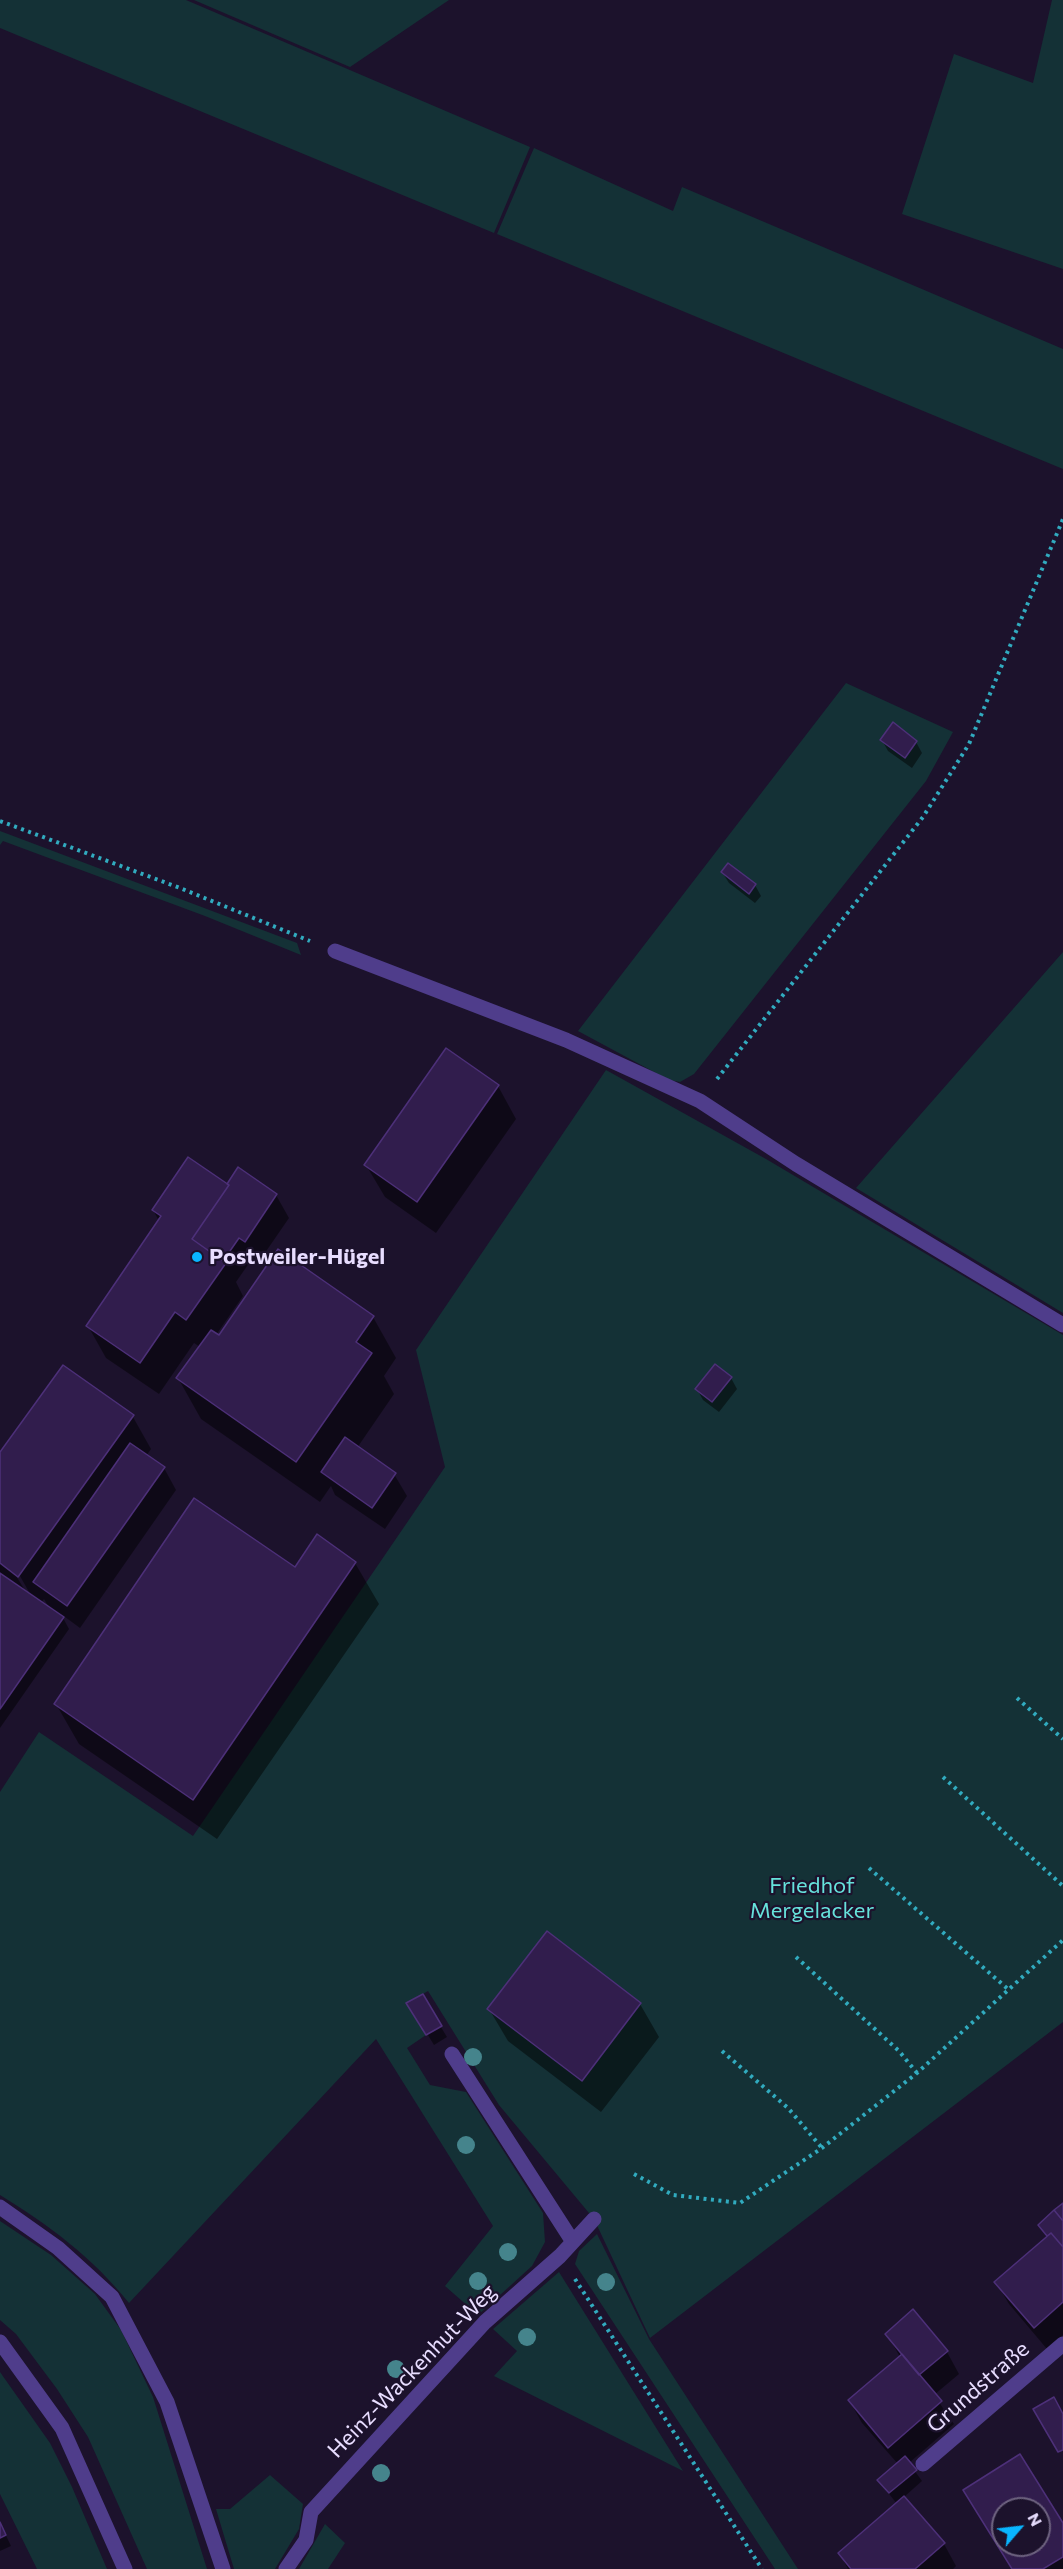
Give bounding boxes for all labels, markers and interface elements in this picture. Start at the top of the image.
place label: Postweiler-Hügel [209,1244,385,1270]
marker: Postweiler-Hügel [190,1250,204,1264]
park label: Friedhof Mergelacker [750,1873,874,1924]
street label: Heinz-Wackenhut-Weg [322,2279,502,2463]
street label: Grundstraße [922,2336,1034,2438]
north arrow [991,2497,1051,2557]
text: N [1024,2509,1047,2529]

